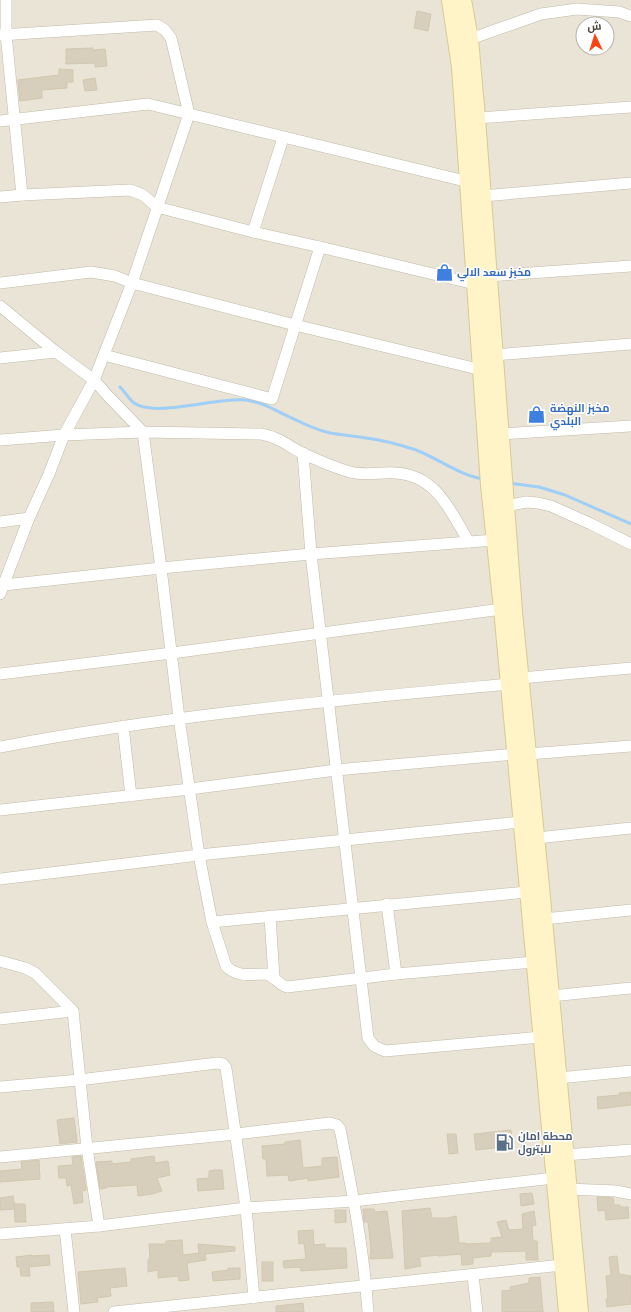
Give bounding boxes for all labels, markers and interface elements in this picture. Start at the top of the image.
north arrow [575,16,615,56]
text: ش [587,19,602,33]
shop icon: مخبز سعد الالي [434,262,454,282]
place label: مخبز سعد الالي [457,265,531,282]
place label: مخبز النهضة البلدي [550,401,609,431]
shop icon: مخبز النهضة البلدي [527,404,547,424]
place label: محطة امان للبترول [518,1129,573,1157]
fuel station icon: محطة امان للبترول [495,1132,515,1152]

